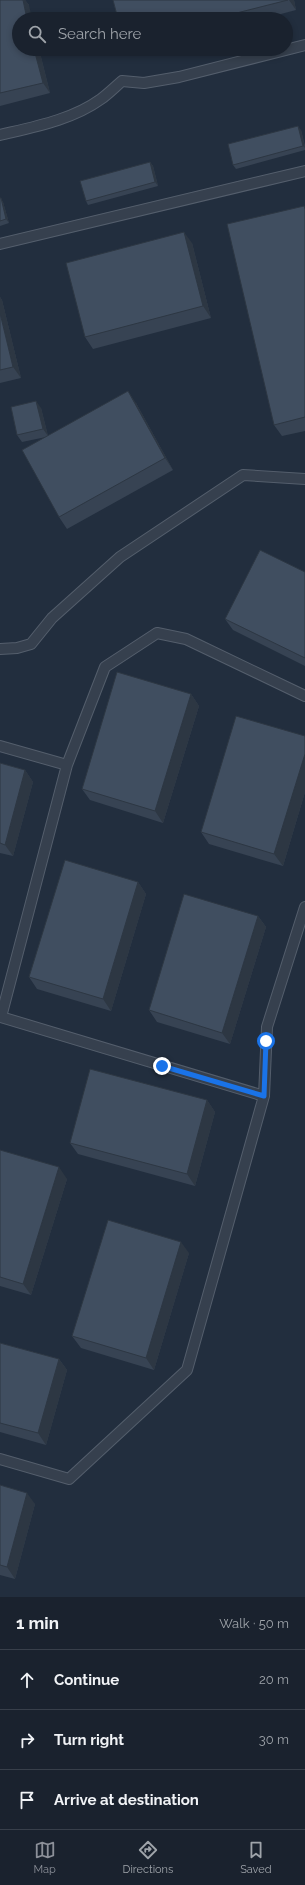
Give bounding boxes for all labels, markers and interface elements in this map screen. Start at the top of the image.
search box [12,12,293,56]
icon: search [26,23,48,45]
text: Search here [58,25,141,43]
route start [257,1032,275,1050]
route end [153,1057,171,1075]
text: 1 min [16,1613,59,1633]
text: Walk · 50 m [219,1616,289,1631]
icon: ahead [16,1669,38,1691]
text: Continue [54,1671,119,1689]
text: 20 m [259,1672,289,1687]
icon: right [16,1729,38,1751]
text: Turn right [54,1731,124,1749]
text: 30 m [259,1732,289,1747]
icon: arrive [16,1789,38,1811]
text: Arrive at destination [54,1791,199,1809]
tab: Map [33,1839,56,1876]
tab: Directions [123,1839,173,1876]
tab: Saved [240,1839,272,1876]

